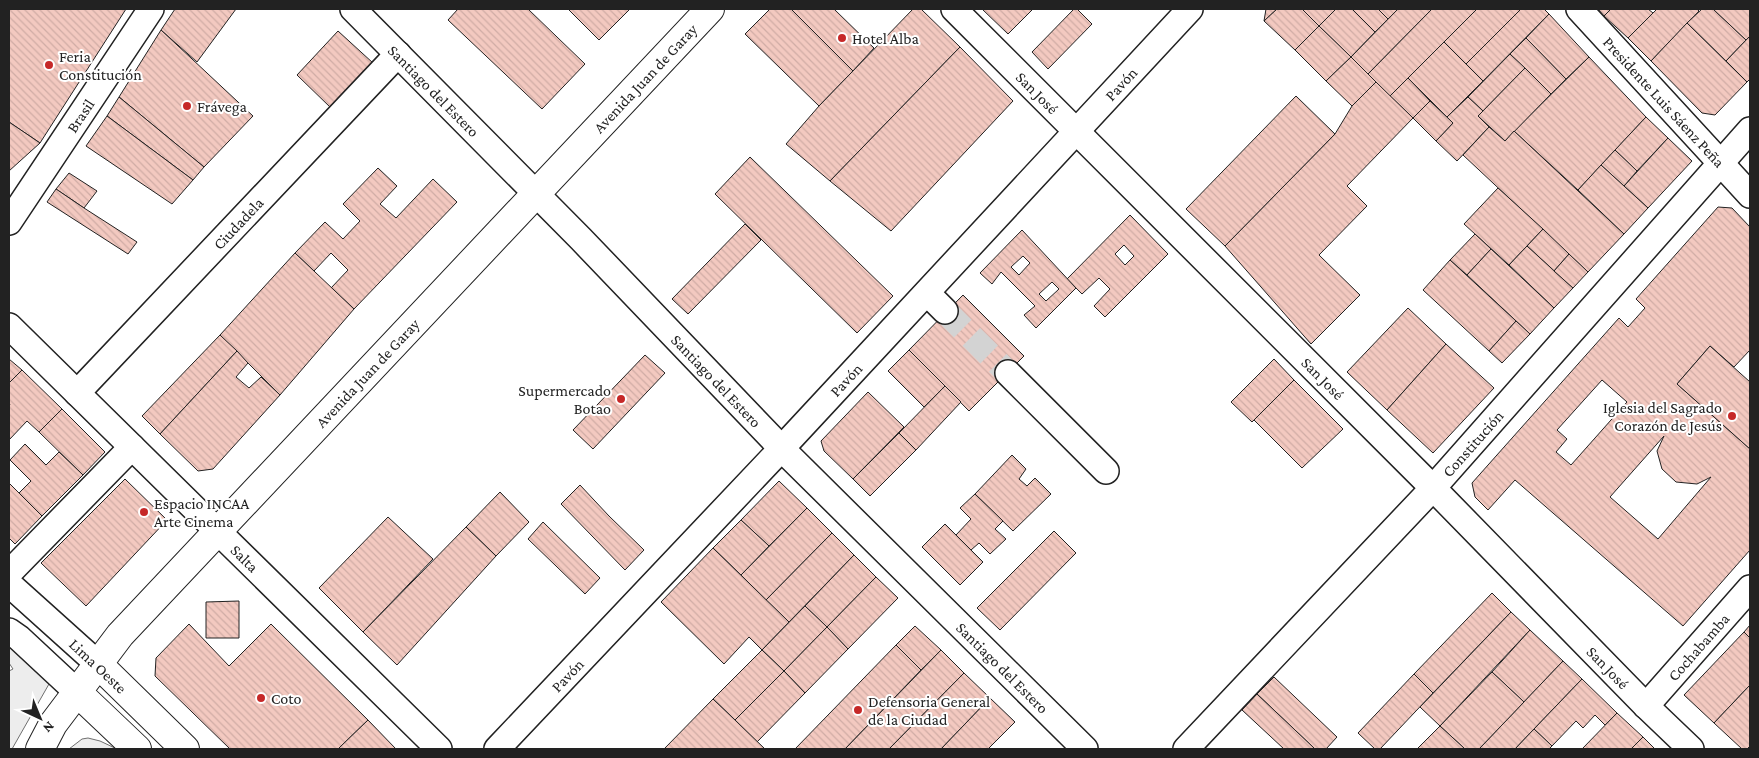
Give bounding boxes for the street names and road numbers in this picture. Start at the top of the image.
street label: Avenida Juan de Garay [590,20,701,136]
street label: Presidente Luis Sáenz Peña [1600,33,1729,171]
street label: Santiago del Estero [385,41,483,140]
street label: Pavón [1101,63,1140,104]
street label: San José [1013,68,1062,117]
street label: Brasil [63,96,97,135]
street label: Ciudadela [209,193,267,253]
street label: Avenida Juan de Garay [312,314,424,431]
street label: Santiago del Estero [668,331,765,431]
street label: San José [1299,354,1348,403]
street label: Pavón [826,359,865,400]
street label: Constitución [1439,406,1507,480]
street label: Salta [228,541,263,576]
street label: Cochabamba [1664,609,1733,684]
street label: Santiago del Estero [953,618,1052,716]
street label: Lima Oeste [66,635,130,697]
street label: San José [1584,643,1633,692]
street label: Pavón [548,655,587,695]

